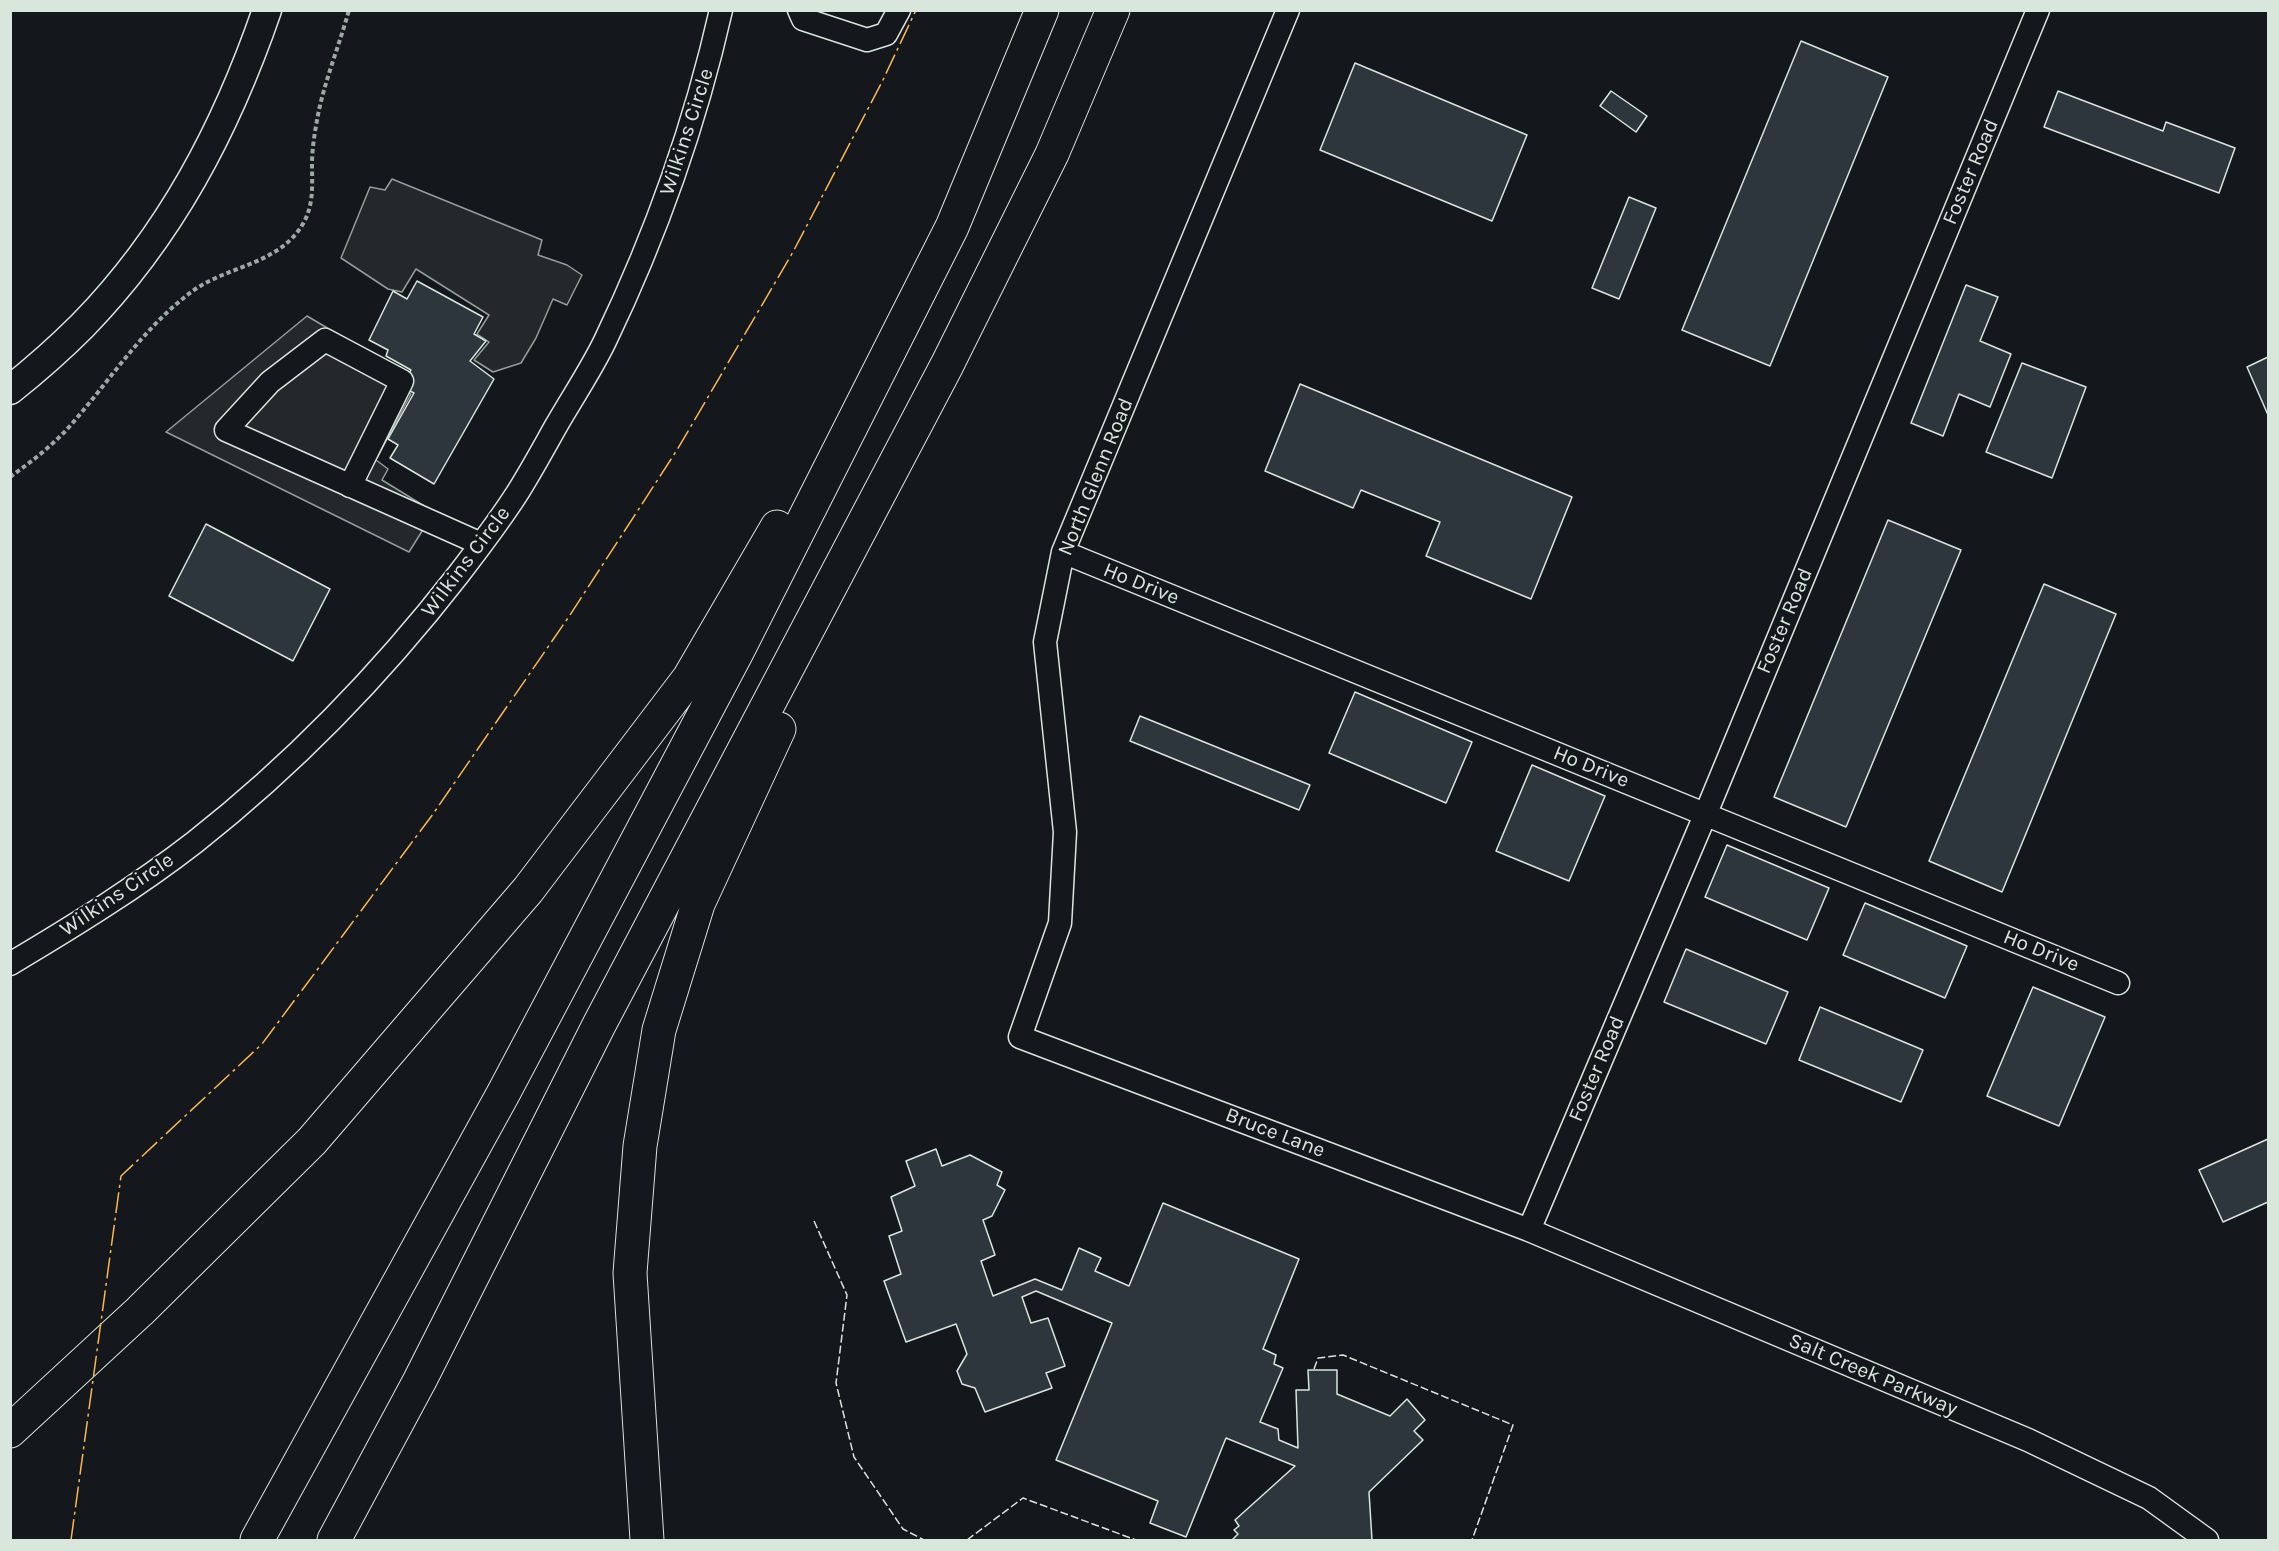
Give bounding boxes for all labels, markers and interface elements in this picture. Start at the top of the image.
street label: Wilkins Circle [655,65,719,199]
street label: Foster Road [1937,115,2005,229]
street label: North Glenn Road [1053,394,1139,560]
street label: Wilkins Circle [416,502,516,622]
street label: Ho Drive [1099,557,1183,611]
street label: Foster Road [1751,564,1819,678]
street label: Ho Drive [1549,740,1633,794]
street label: Wilkins Circle [55,848,179,942]
street label: Ho Drive [1999,924,2083,978]
street label: Foster Road [1563,1012,1631,1126]
street label: Bruce Lane [1222,1102,1328,1164]
street label: Salt Creek Parkway [1785,1328,1961,1422]

